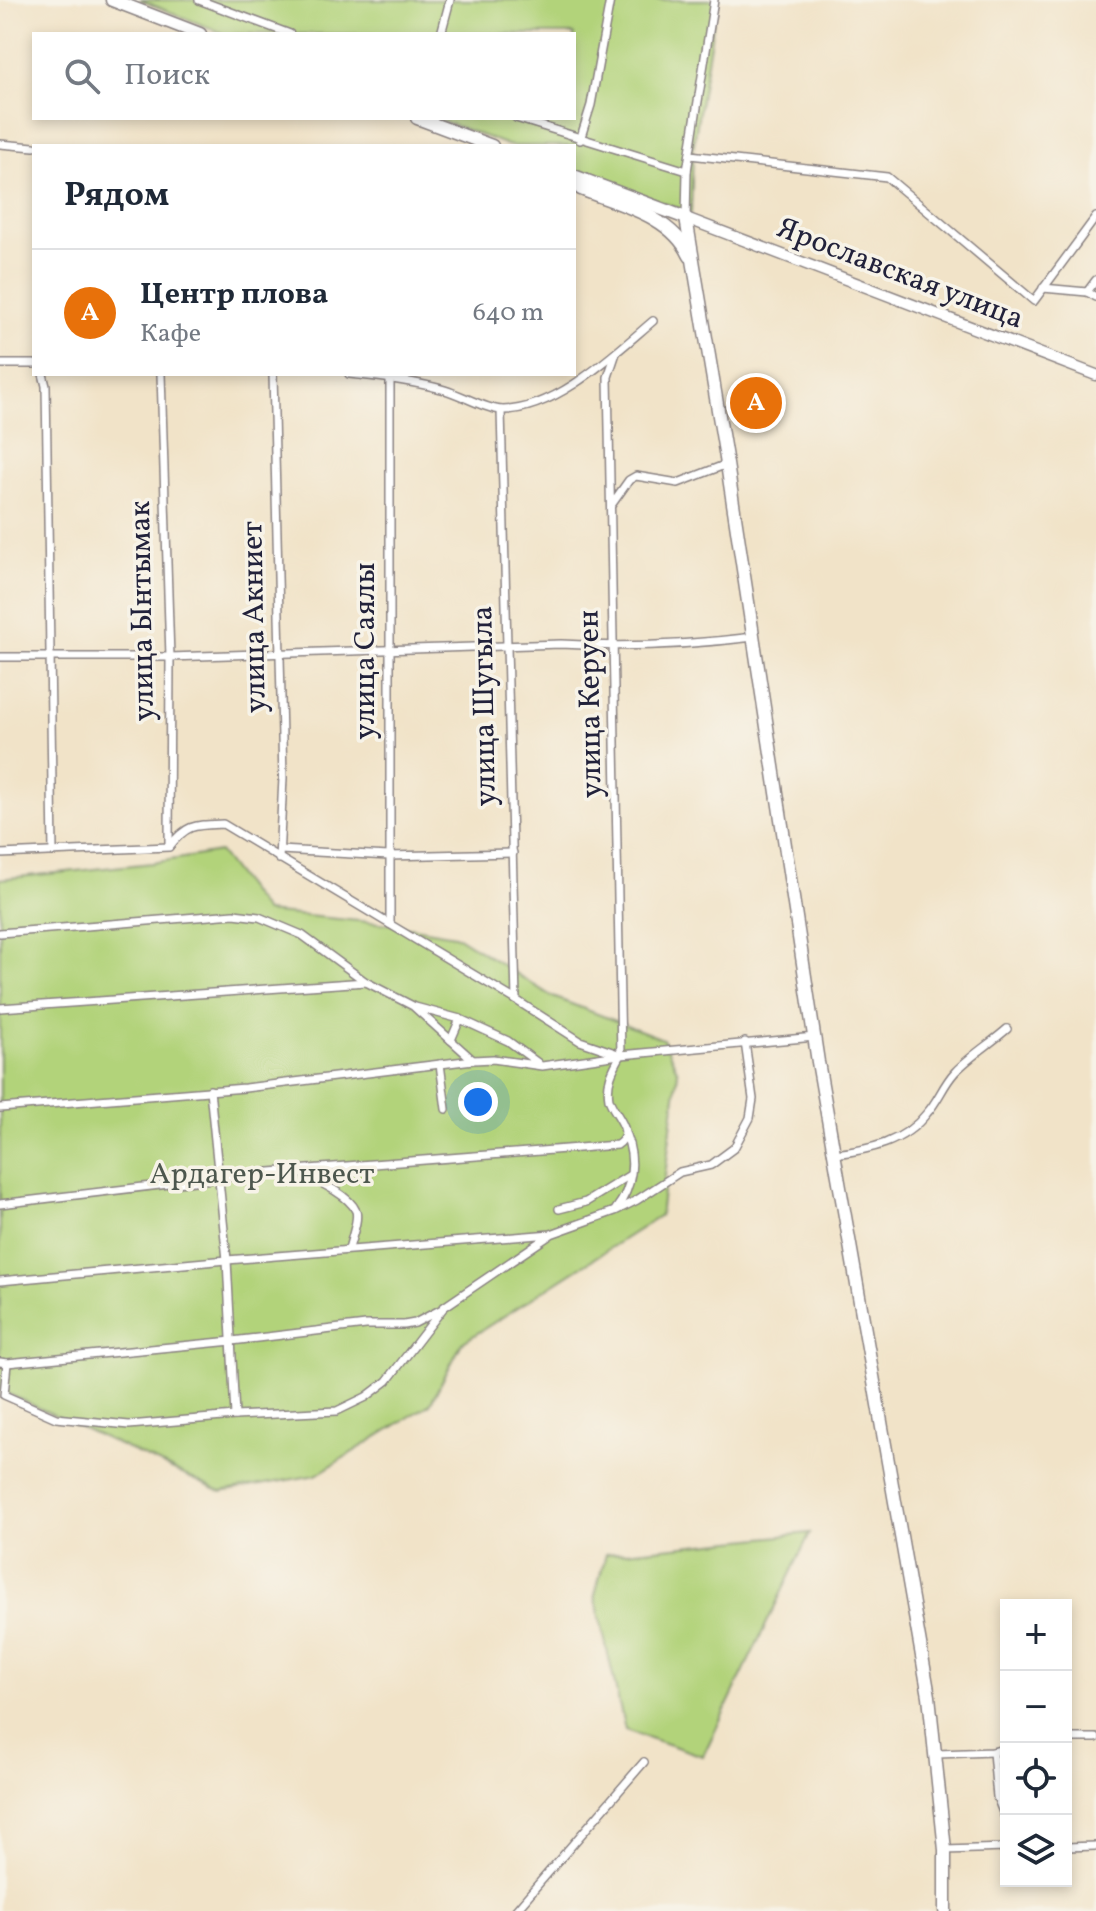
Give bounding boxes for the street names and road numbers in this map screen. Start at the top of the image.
street label: Ярославская улица [771,208,1029,340]
street label: улица Ынтымак [120,500,166,722]
street label: улица Акниет [232,521,278,713]
street label: улица Саялы [345,562,387,740]
street label: улица Шугыла [462,605,508,807]
street label: улица Керуен [568,610,614,798]

